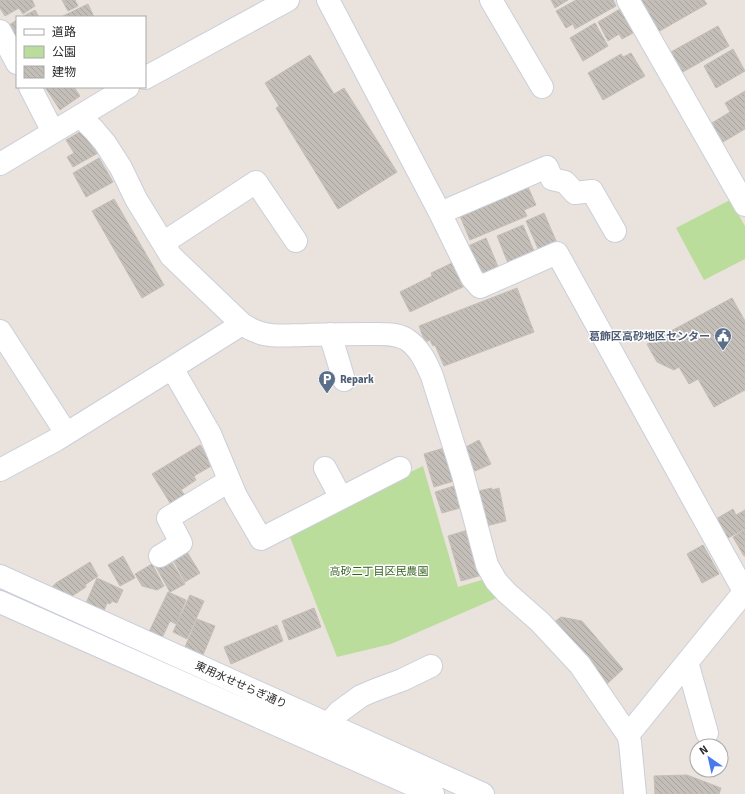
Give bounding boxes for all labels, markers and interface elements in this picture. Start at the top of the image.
legend [16,16,146,88]
text: 道路 [52,25,76,40]
text: 公園 [52,45,76,60]
text: 建物 [52,65,76,80]
public building icon: 葛飾区高砂地区センター [713,326,733,351]
place label: 葛飾区高砂地区センター [589,330,710,343]
parking icon: Repark [317,369,337,394]
place label: Repark [340,373,374,386]
park label: 高砂二丁目区民農園 [330,565,429,578]
street label: 東用水せせらぎ通り [193,659,289,711]
north arrow [689,738,729,778]
text: N [697,743,710,758]

